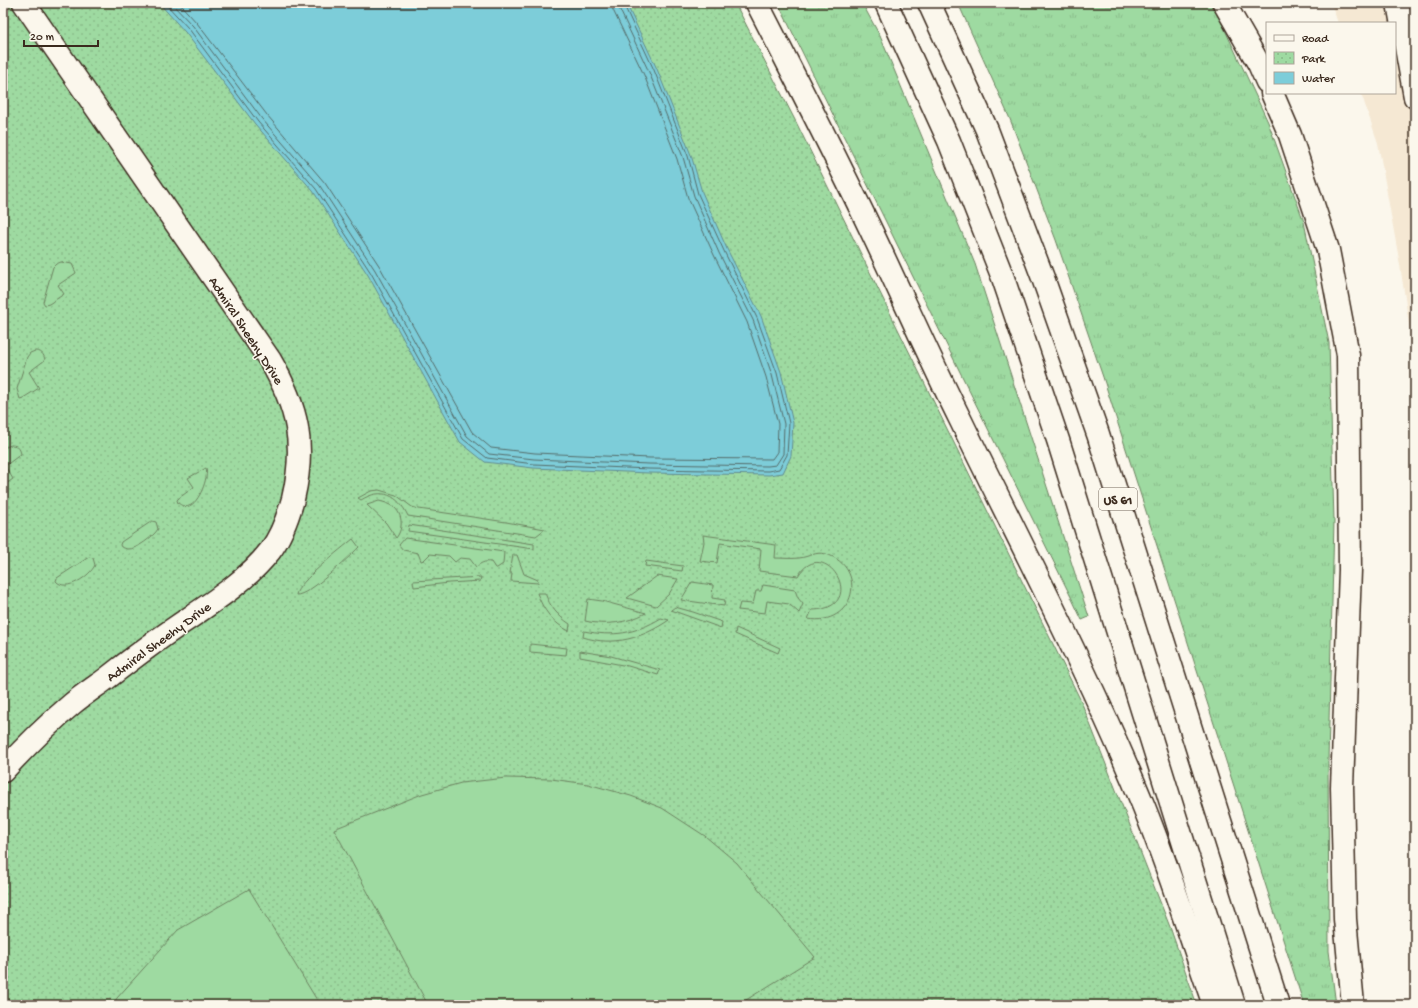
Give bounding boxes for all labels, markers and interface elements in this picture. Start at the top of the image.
scale bar [24,22,98,48]
legend [1266,22,1396,94]
text: 20 m [30,31,55,45]
text: Road [1302,33,1329,47]
text: Park [1301,53,1327,67]
text: Water [1302,73,1336,87]
street label: Admiral Sheehy Drive [204,274,287,389]
road number: US 61 [1099,488,1137,510]
street label: Admiral Sheehy Drive [104,599,216,687]

